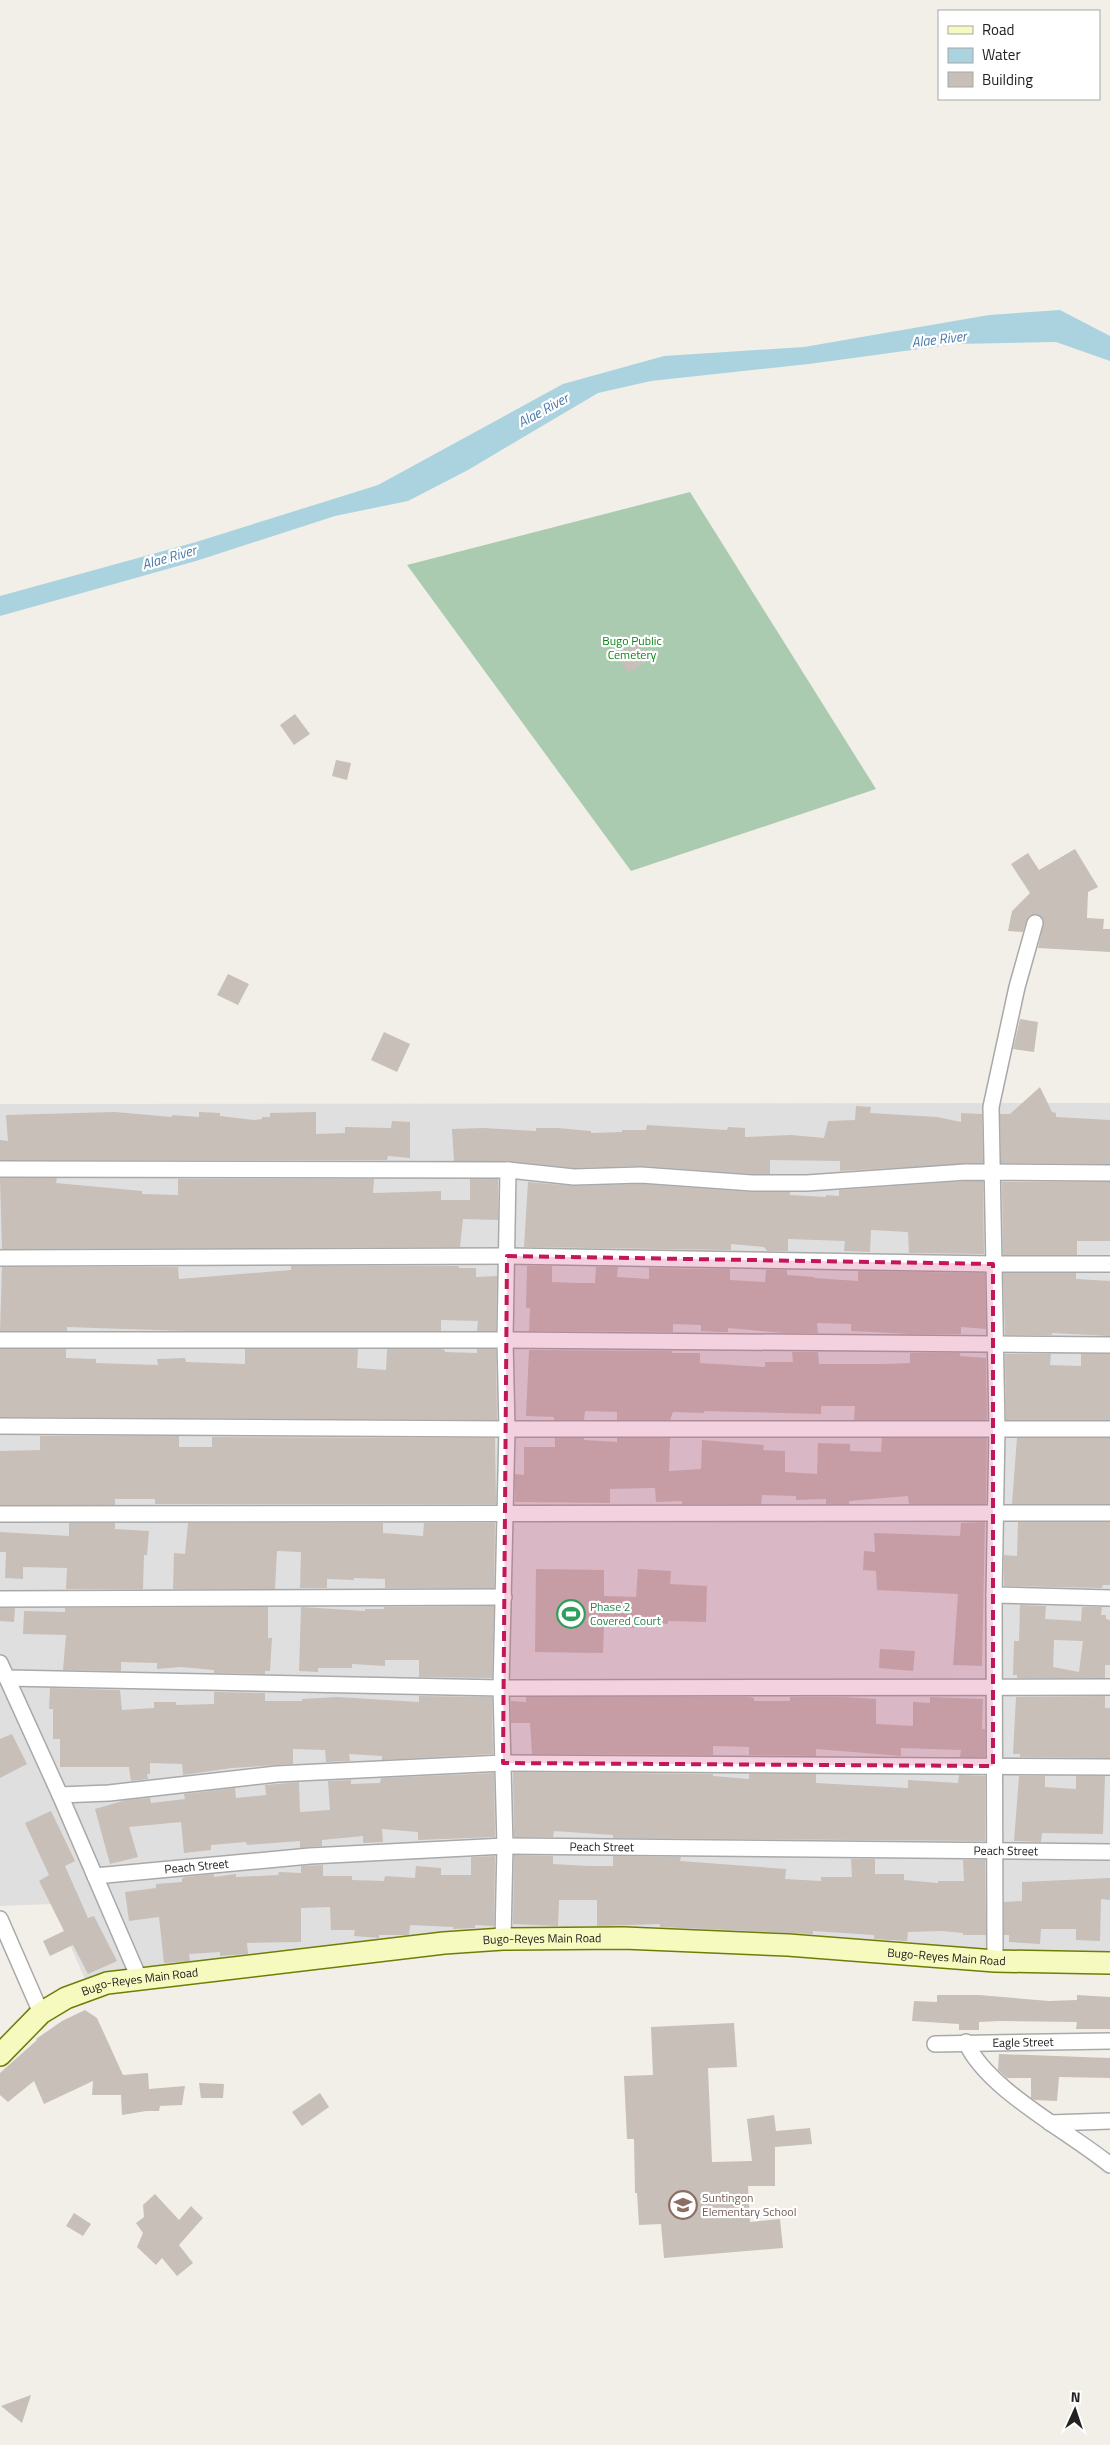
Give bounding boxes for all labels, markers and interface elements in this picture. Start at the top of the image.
legend [938,10,1100,100]
text: Road [982,18,1014,41]
text: Water [982,43,1021,66]
text: Building [982,68,1033,91]
water label: Alae River [910,325,969,352]
water label: Alae River [514,386,573,432]
water label: Alae River [139,538,200,574]
park label: Bugo Public Cemetery [602,631,662,664]
place label: Phase 2 Covered Court [590,1597,662,1630]
sports icon: Phase 2 Covered Court [556,1599,586,1629]
street label: Peach Street [569,1837,635,1856]
street label: Peach Street [973,1841,1039,1860]
street label: Peach Street [164,1854,230,1878]
street label: Bugo-Reyes Main Road [482,1928,601,1949]
street label: Bugo-Reyes Main Road [887,1943,1006,1970]
street label: Bugo-Reyes Main Road [78,1962,199,2001]
street label: Eagle Street [992,2032,1055,2052]
place label: Suntingon Elementary School [702,2188,796,2221]
school or university icon: Suntingon Elementary School [668,2190,698,2220]
north arrow [1050,2385,1100,2435]
text: N [1070,2386,1081,2407]

